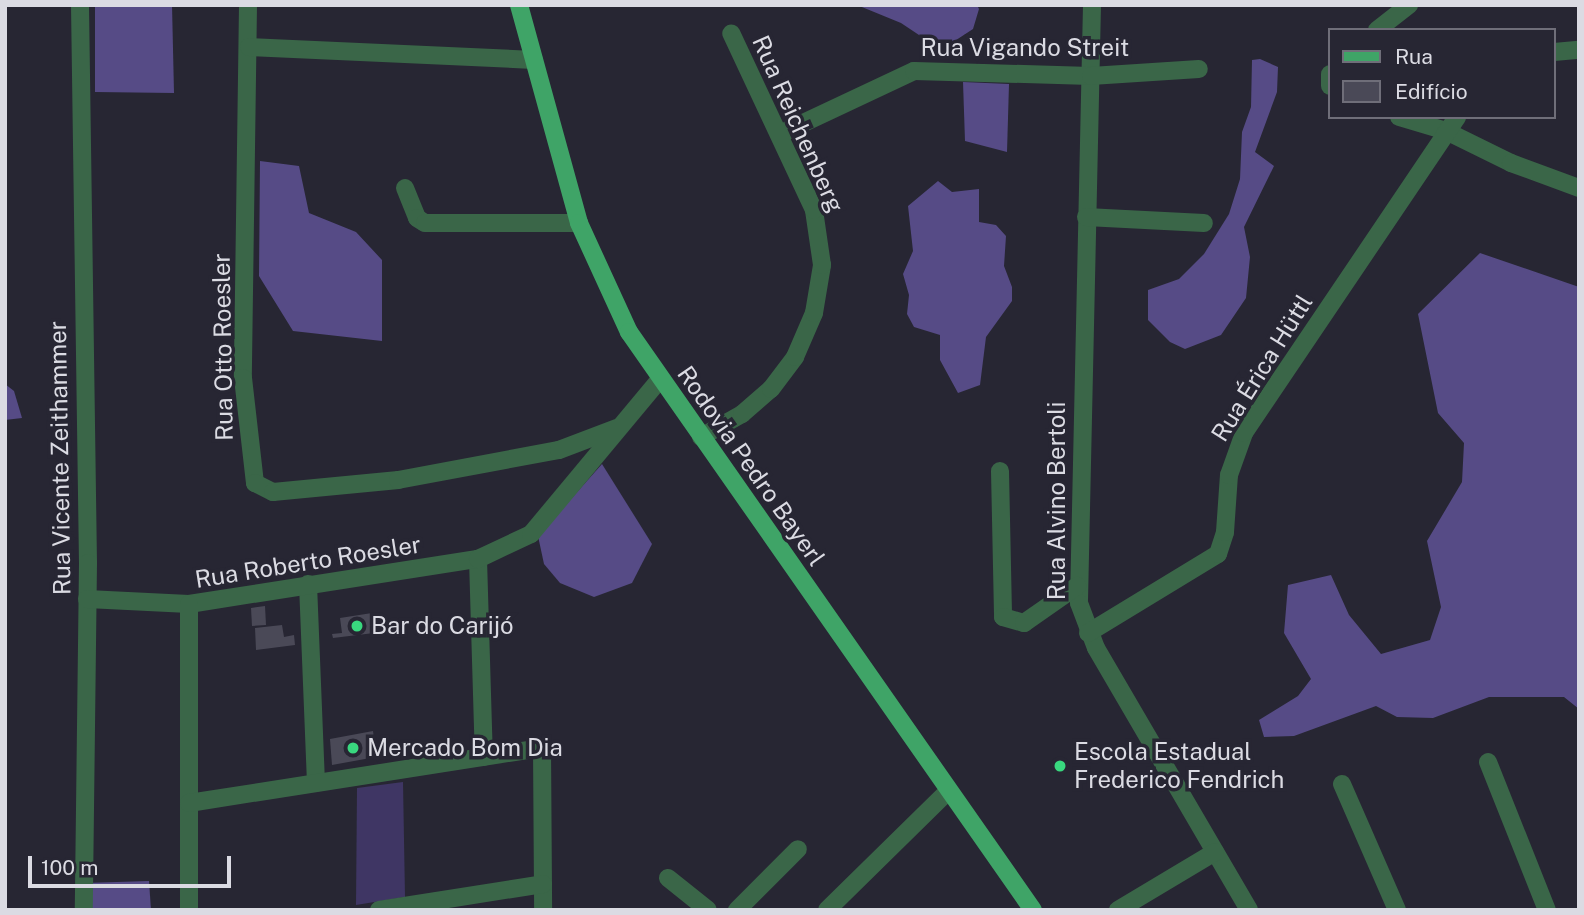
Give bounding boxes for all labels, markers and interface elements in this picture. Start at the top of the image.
legend [1328,28,1556,119]
street label: Rua Reichenberg [746,31,850,217]
street label: Rua Vigando Streit [920,34,1130,62]
text: Rua [1395,44,1433,69]
text: Edifício [1395,79,1468,104]
street label: Rua Otto Roesler [207,253,239,441]
street label: Rua Érica Hüttl [1205,289,1319,447]
street label: Rua Vicente Zeithammer [43,320,77,596]
street label: Rodovia Pedro Bayerl [671,360,831,572]
street label: Rua Alvino Bertoli [1043,402,1071,600]
street label: Rua Roberto Roesler [193,530,423,594]
place label: Bar do Carijó [371,612,514,640]
marker: Bar do Carijó [349,618,365,634]
place label: Mercado Bom Dia [367,734,563,762]
place label: Escola Estadual Frederico Fendrich [1074,738,1285,794]
marker: Mercado Bom Dia [345,740,361,756]
marker: Escola Estadual Frederico Fendrich [1052,758,1068,774]
scale bar [32,842,234,886]
text: 100 m [41,855,98,880]

